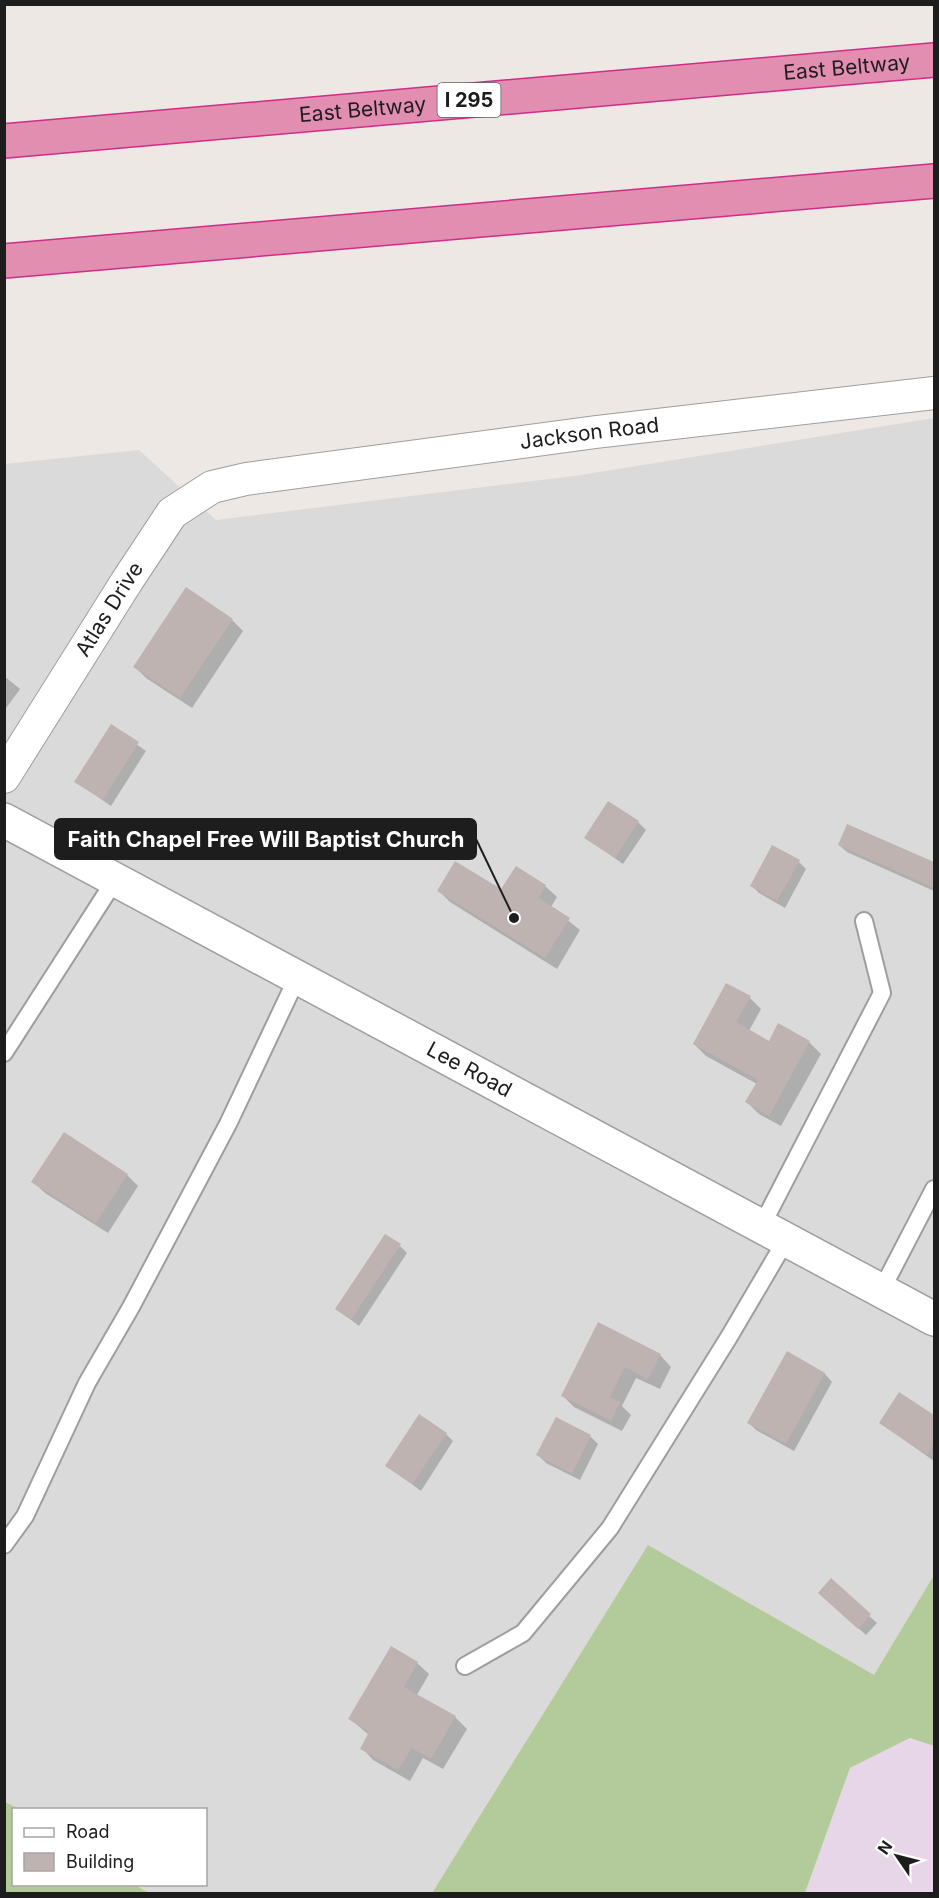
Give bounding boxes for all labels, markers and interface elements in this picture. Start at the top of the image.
street label: East Beltway [782,49,911,85]
road number: I 295 [438,83,500,117]
street label: East Beltway [298,91,427,127]
street label: Jackson Road [518,412,660,454]
street label: Atlas Drive [70,557,148,661]
callout: Faith Chapel Free Will Baptist Church [55,819,476,859]
text: Faith Chapel Free Will Baptist Church [68,826,464,852]
street label: Lee Road [423,1036,516,1102]
legend [12,1808,207,1886]
text: Road [66,1821,109,1842]
north arrow [867,1826,927,1886]
text: N [873,1837,896,1858]
text: Building [66,1851,134,1872]

